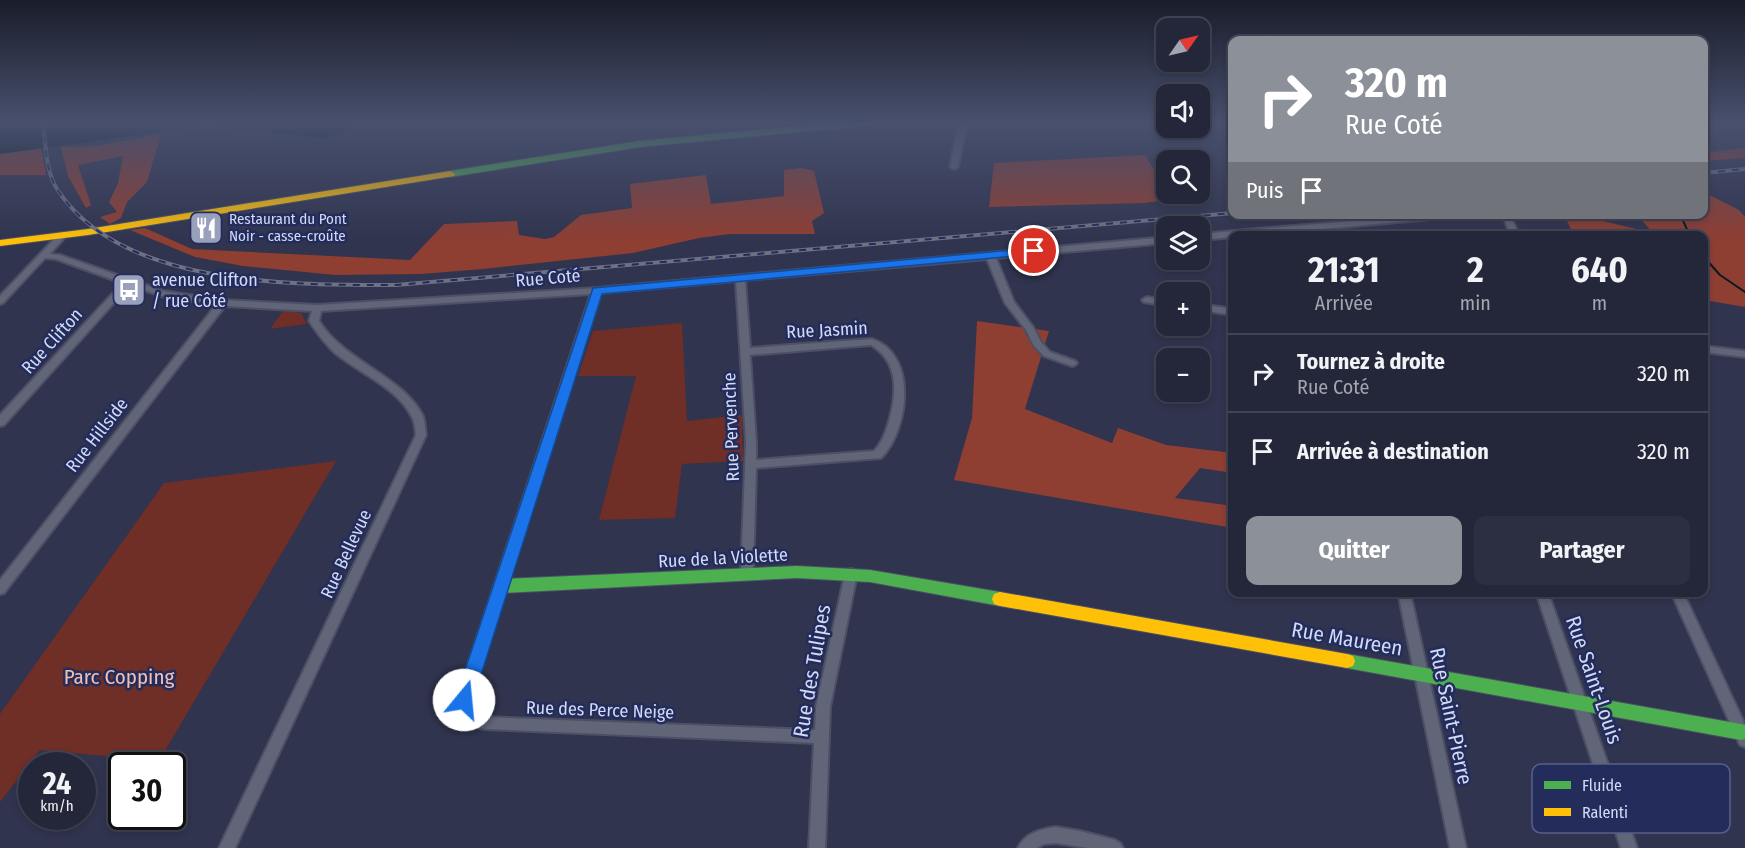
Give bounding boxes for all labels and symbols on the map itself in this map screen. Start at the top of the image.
north arrow [1156,18,1210,72]
restaurant icon: Restaurant du Pont Noir - casse-croûte [188,210,224,246]
place label: Restaurant du Pont Noir - casse-croûte [229,210,347,245]
pin [1008,225,1059,276]
street label: Rue Coté [515,264,581,292]
place label: avenue Clifton / rue Côté [152,269,258,312]
bus stop icon: avenue Clifton / rue Côté [111,272,147,308]
street label: Rue Clifton [17,304,87,378]
street label: Rue Jasmin [786,317,868,343]
street label: Rue Pervenche [718,372,744,482]
street label: Rue Hillside [61,393,133,476]
street label: Rue Bellevue [316,506,376,602]
street label: Rue de la Violette [658,544,789,572]
street label: Rue des Tulipes [788,602,836,739]
street label: Rue Saint-Louis [1560,613,1628,747]
street label: Rue Maureen [1289,616,1405,662]
street label: Rue Saint-Pierre [1424,645,1478,787]
park label: Parc Copping [64,664,174,690]
position arrow [432,668,496,732]
street label: Rue des Perce Neige [526,696,675,724]
speed limit sign: 30 [108,752,186,830]
legend [1532,764,1730,833]
text: Fluide [1582,776,1622,795]
text: Ralenti [1582,803,1628,822]

